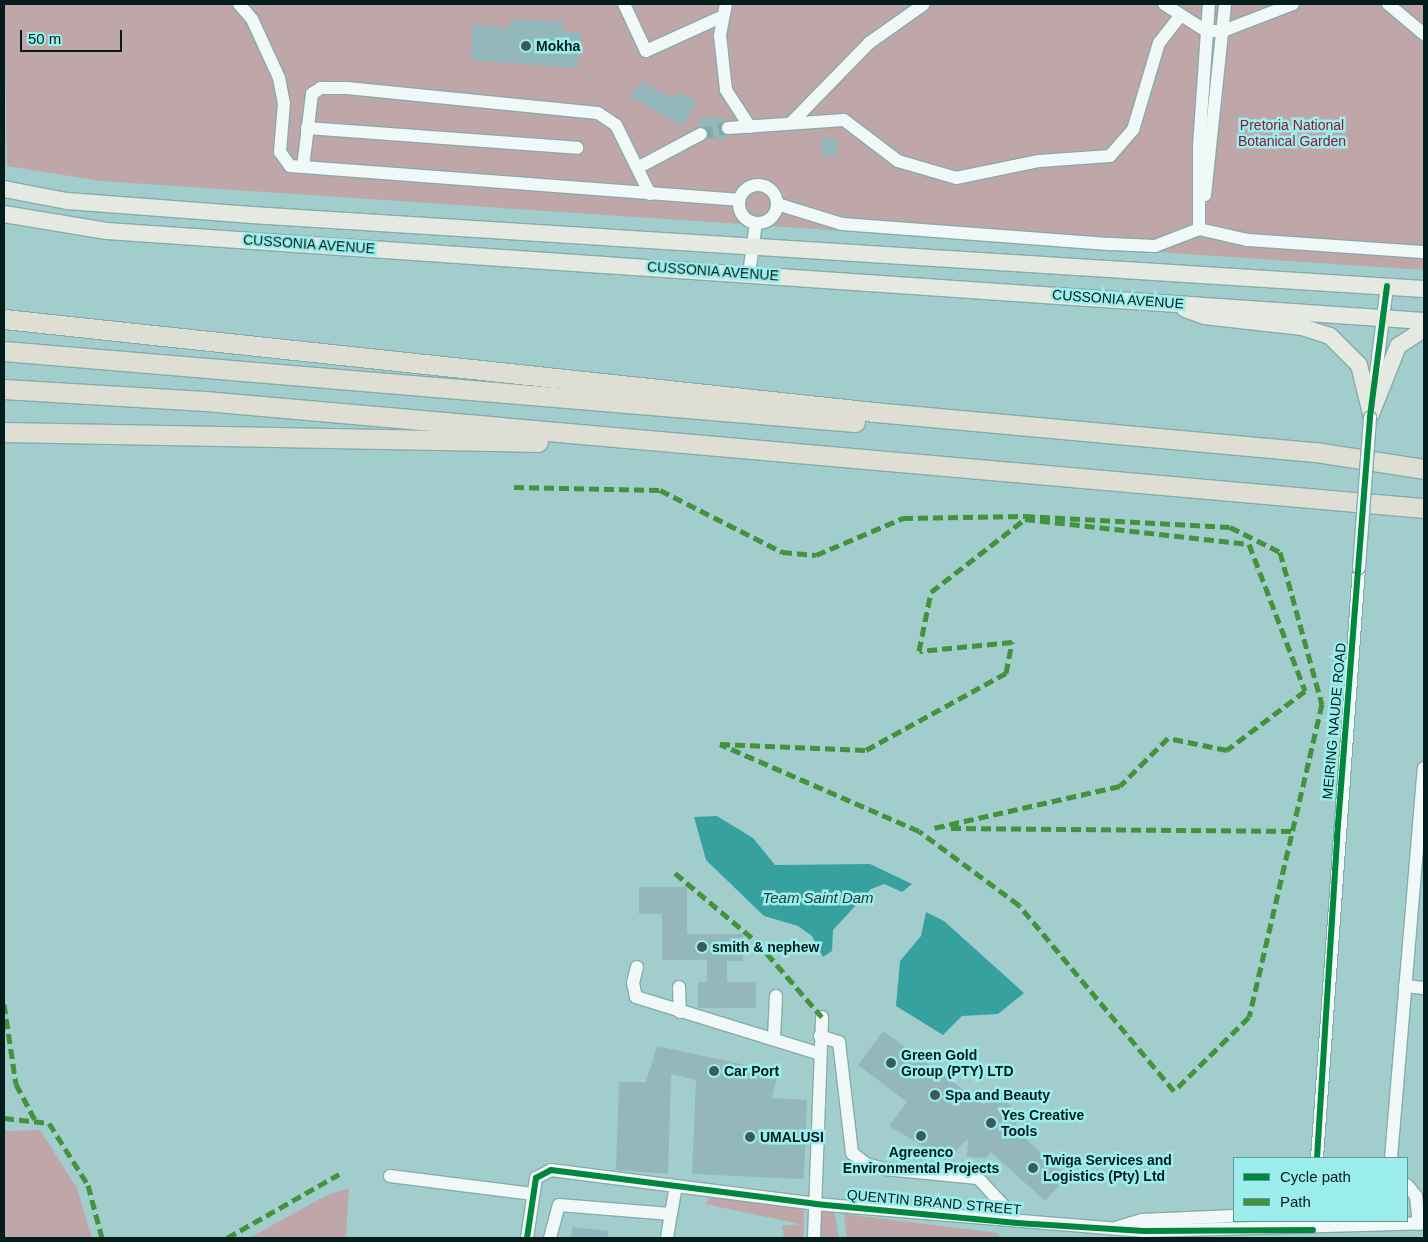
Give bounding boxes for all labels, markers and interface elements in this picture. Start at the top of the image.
scale bar [22,20,125,52]
text: 50 m [28,30,61,47]
place label: Mokha [536,38,580,54]
marker: Mokha [520,40,532,52]
park label: Pretoria National Botanical Garden [1238,117,1346,150]
street label: CUSSONIA AVENUE [242,231,376,257]
street label: CUSSONIA AVENUE [646,258,780,284]
street label: CUSSONIA AVENUE [1051,286,1185,312]
street label: MEIRING NAUDE ROAD [1319,642,1349,800]
water label: Team Saint Dam [762,889,874,907]
place label: smith & nephew [712,939,819,955]
marker: smith & nephew [696,941,708,953]
place label: Green Gold Group (PTY) LTD [901,1047,1013,1080]
marker: Green Gold Group (PTY) LTD [885,1057,897,1069]
place label: Car Port [724,1063,779,1079]
marker: Car Port [708,1065,720,1077]
place label: Spa and Beauty [945,1087,1050,1103]
marker: Spa and Beauty [929,1089,941,1101]
place label: Yes Creative Tools [1001,1107,1084,1140]
marker: Yes Creative Tools [985,1117,997,1129]
place label: UMALUSI [760,1129,824,1145]
marker: Agreenco Environmental Projects [915,1130,927,1142]
marker: UMALUSI [744,1131,756,1143]
place label: Agreenco Environmental Projects [843,1144,999,1176]
place label: Twiga Services and Logistics (Pty) Ltd [1043,1152,1172,1184]
legend [1233,1157,1408,1222]
marker: Twiga Services and Logistics (Pty) Ltd [1027,1162,1039,1174]
text: Cycle path [1280,1168,1351,1185]
street label: QUENTIN BRAND STREET [846,1186,1022,1218]
text: Path [1280,1193,1311,1210]

